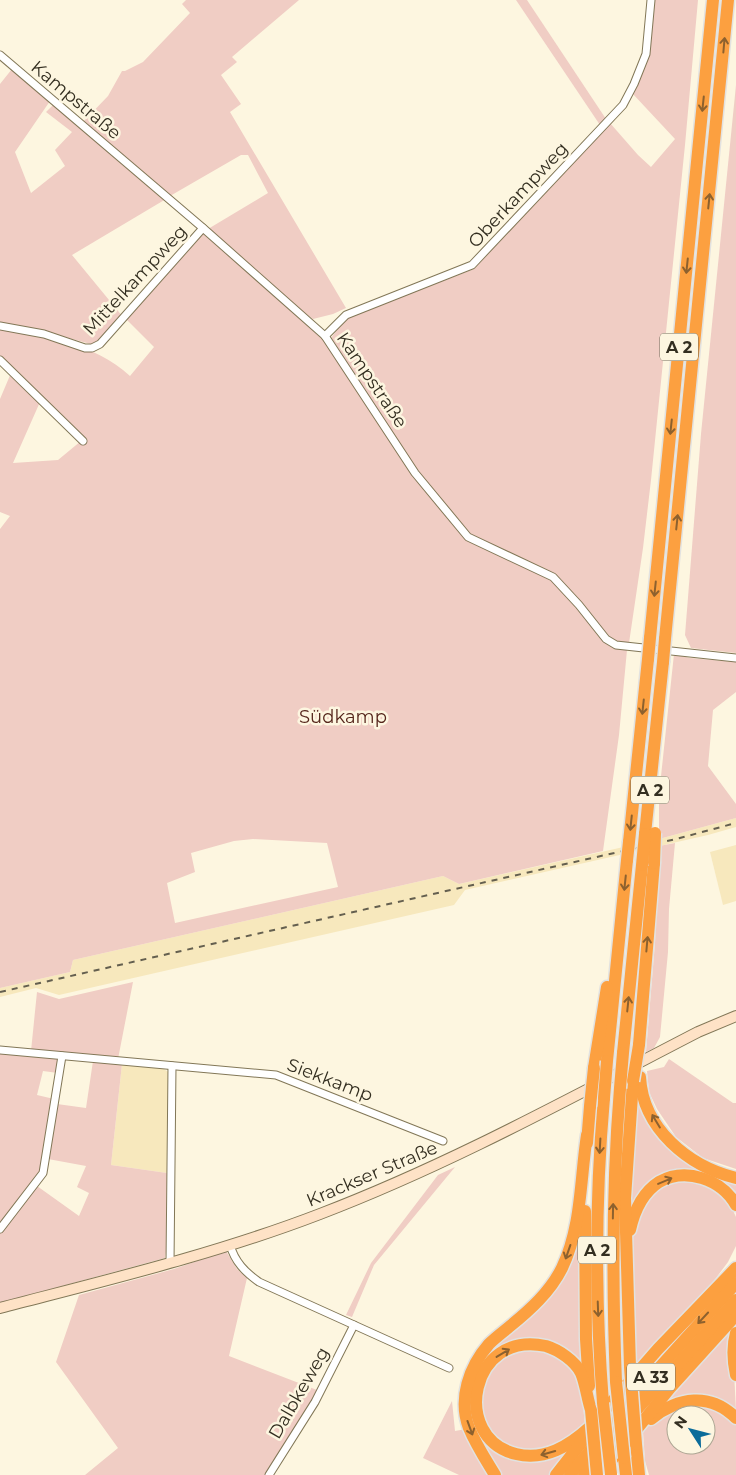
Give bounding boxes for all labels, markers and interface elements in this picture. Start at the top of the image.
one-way arrow [720,37,729,53]
street label: Kampstraße [27,56,126,144]
one-way arrow [698,96,708,112]
street label: Oberkampweg [463,138,573,252]
one-way arrow [704,193,714,209]
street label: Mittelkampweg [78,220,192,340]
one-way arrow [682,257,692,273]
street label: Kampstraße [332,328,412,432]
road number: A 2 [660,334,698,361]
one-way arrow [666,419,676,435]
one-way arrow [672,515,682,531]
one-way arrow [650,581,660,597]
one-way arrow [638,699,648,715]
park label: Südkamp [299,706,387,728]
road number: A 2 [631,776,669,804]
one-way arrow [626,815,636,831]
one-way arrow [620,875,629,891]
one-way arrow [642,936,652,952]
one-way arrow [623,996,633,1012]
street label: Siekkamp [284,1054,376,1106]
one-way arrow [650,1115,660,1129]
street label: Krackser Straße [303,1136,441,1212]
one-way arrow [596,1138,605,1154]
one-way arrow [657,1176,672,1185]
one-way arrow [608,1203,618,1220]
road number: A 2 [578,1236,616,1264]
one-way arrow [563,1243,572,1259]
one-way arrow [593,1300,603,1317]
one-way arrow [697,1312,709,1325]
street label: Dalbkeweg [264,1343,334,1443]
one-way arrow [495,1347,509,1357]
road number: A 33 [627,1364,675,1390]
north arrow [666,1405,716,1455]
text: N [670,1412,691,1432]
one-way arrow [466,1420,475,1436]
one-way arrow [540,1449,556,1458]

